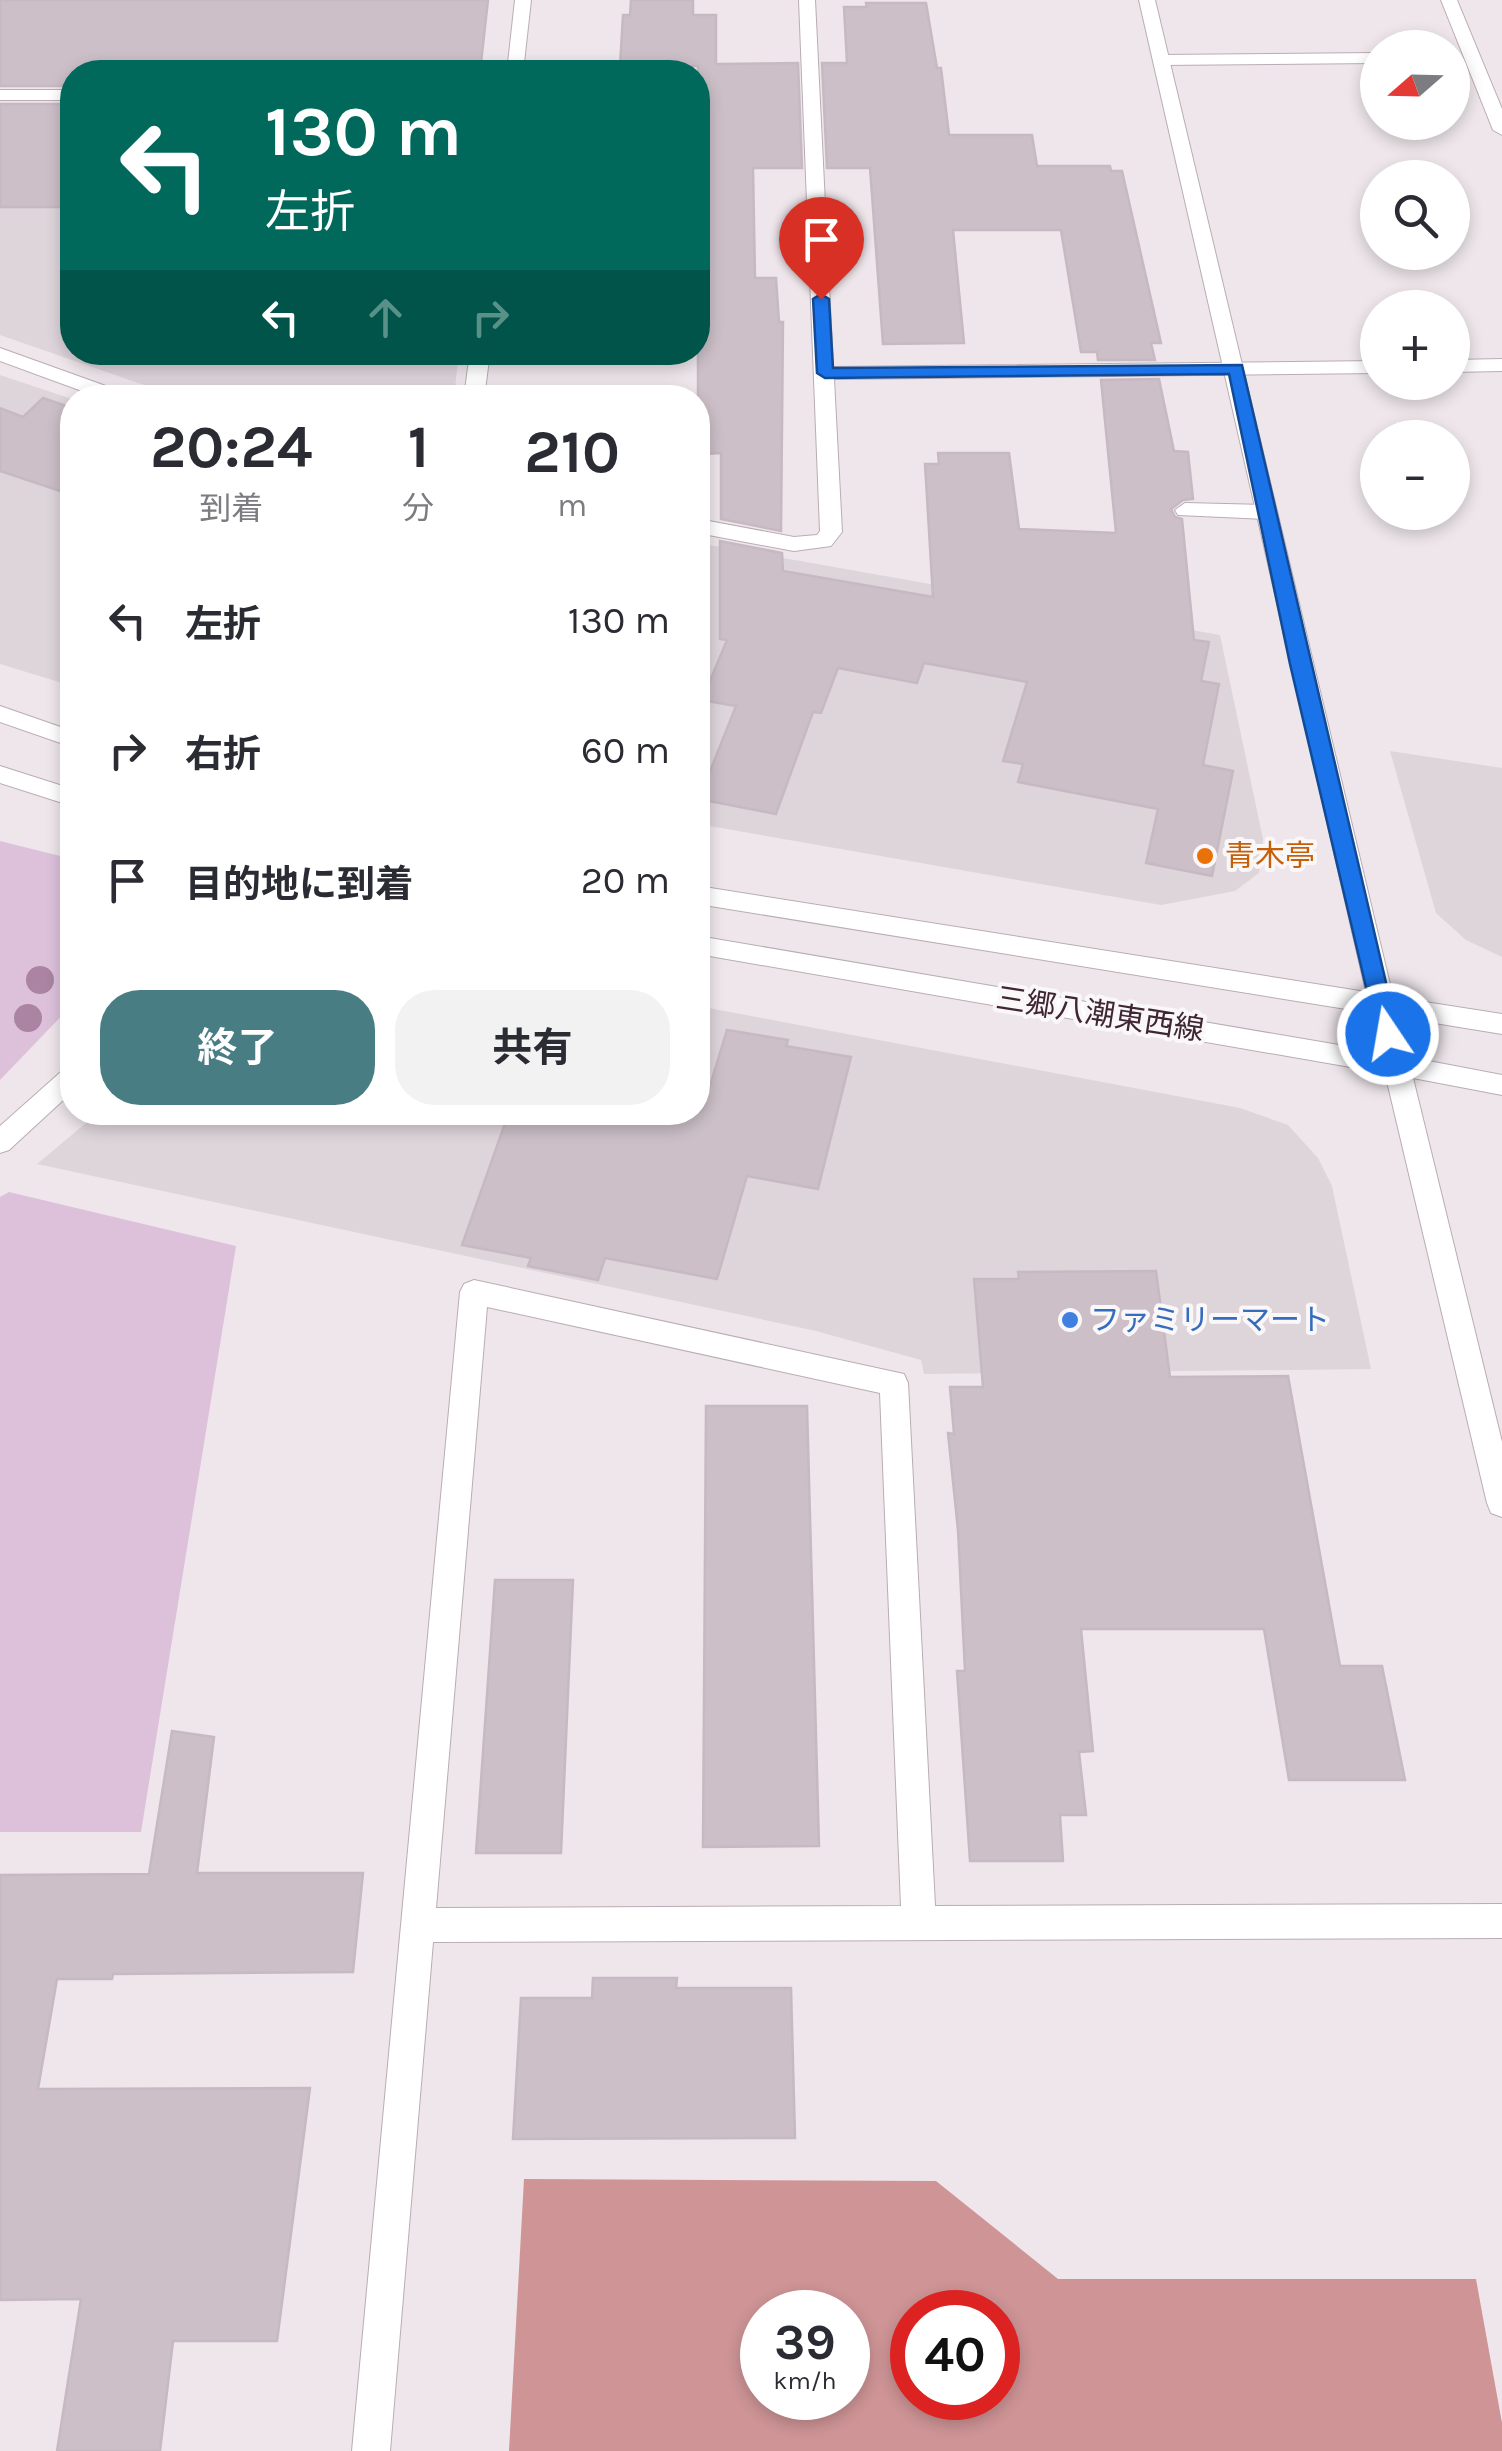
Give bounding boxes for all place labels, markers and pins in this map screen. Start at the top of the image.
pin [779,197,864,300]
place label: 青木亭 [1225,838,1315,874]
marker: 青木亭 [1194,845,1216,867]
place label: ファミリーマート [1090,1302,1330,1338]
marker: ファミリーマート [1059,1309,1081,1331]

